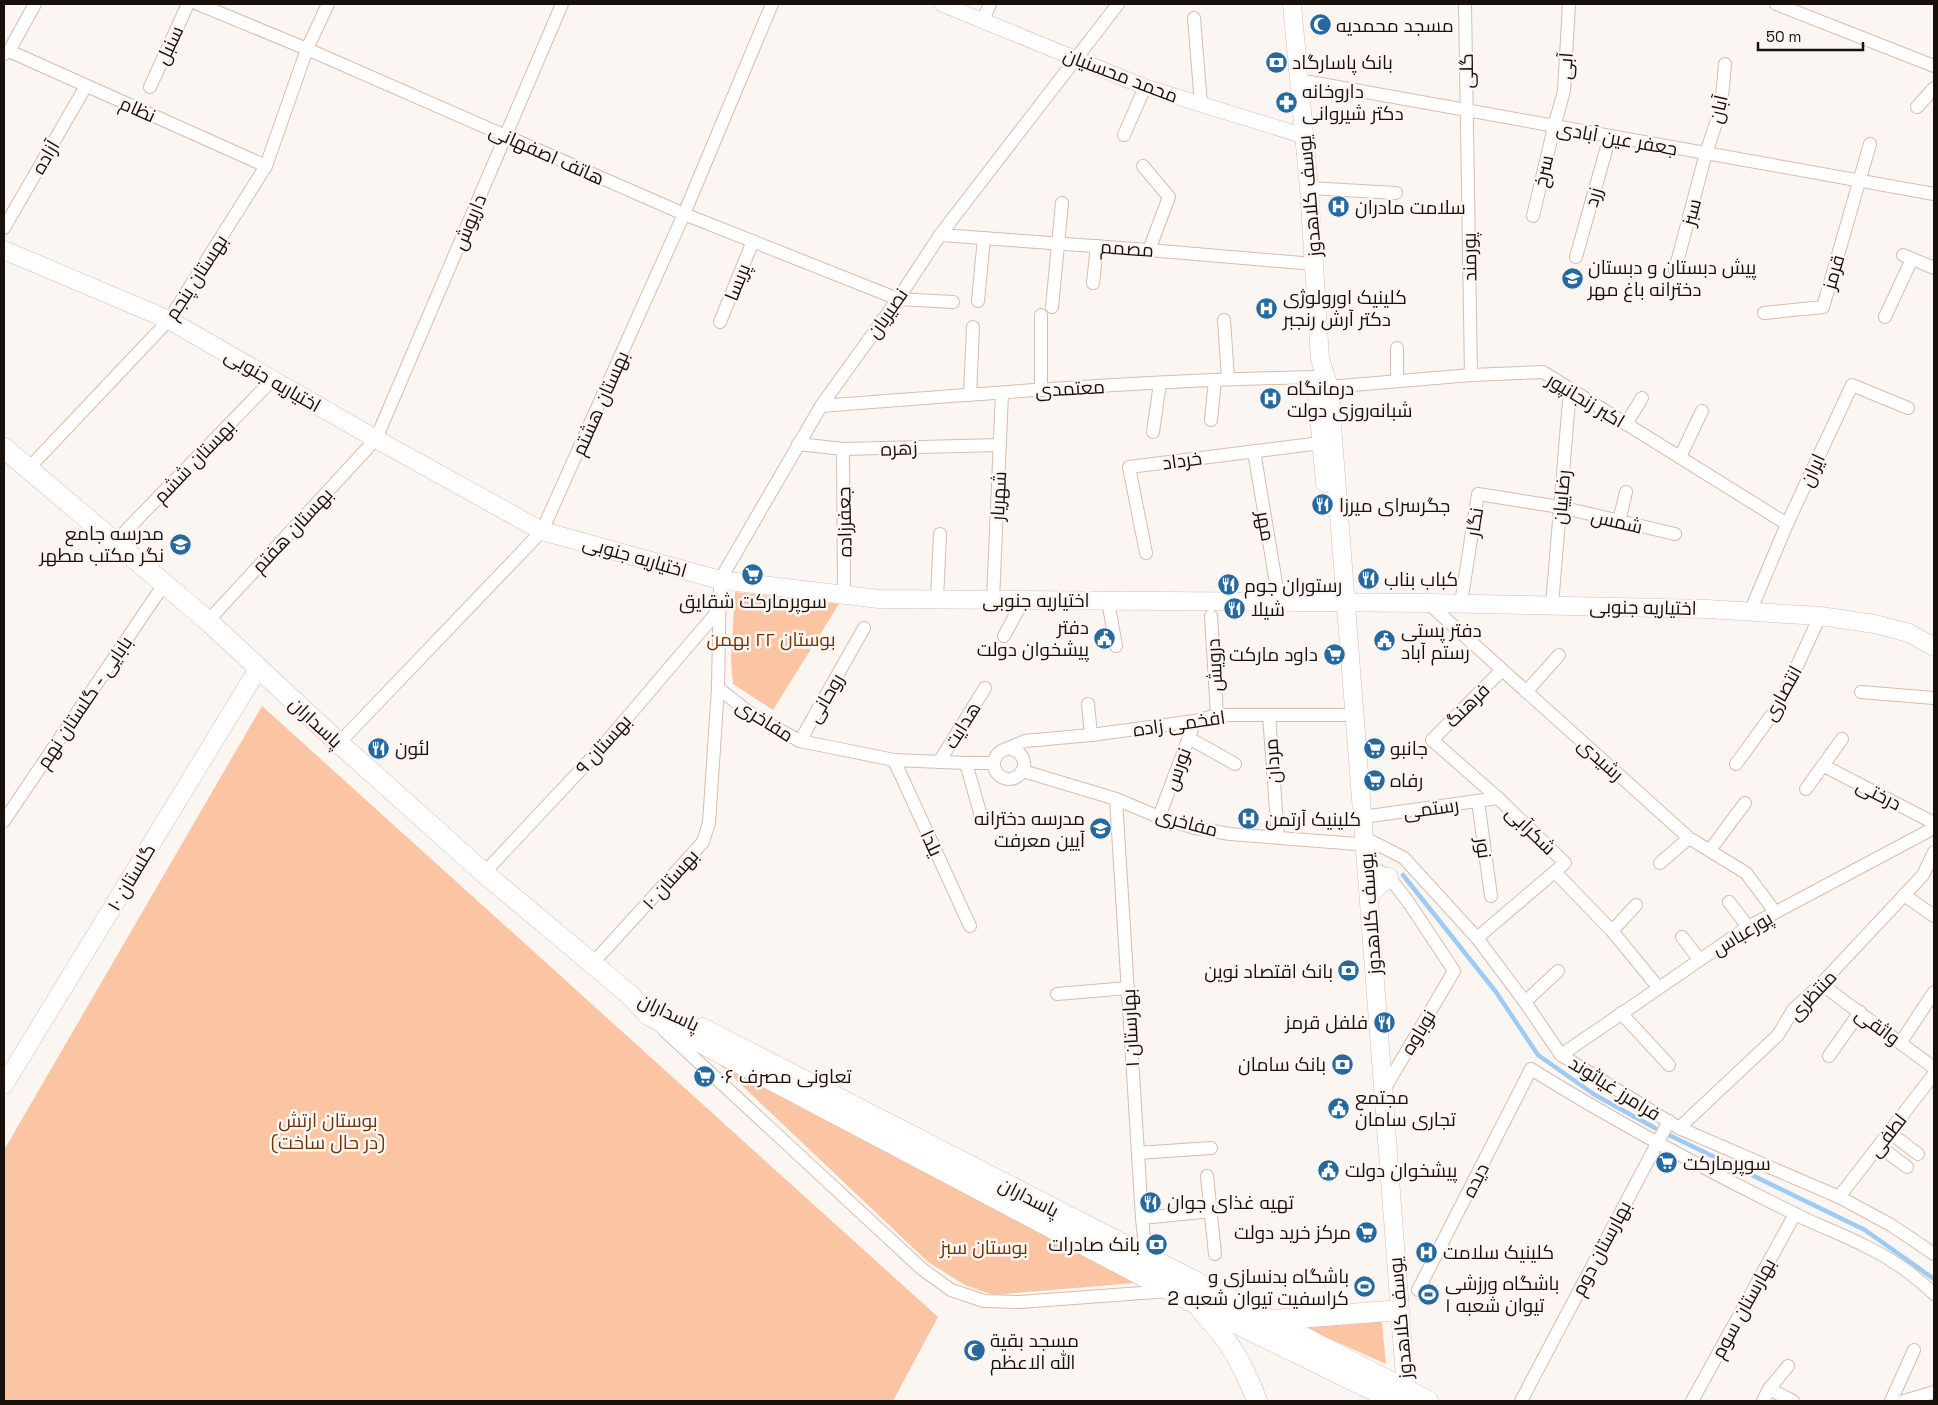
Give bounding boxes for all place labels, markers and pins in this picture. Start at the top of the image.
mosque icon: مسجد محمدیه [1308,13,1332,37]
place label: مسجد محمدیه [1336,13,1454,38]
bank icon: بانک پاسارگاد [1264,50,1288,74]
place label: بانک پاسارگاد [1292,50,1393,75]
place label: داروخانه دکتر شیروانی [1302,79,1404,126]
pharmacy icon: داروخانه دکتر شیروانی [1274,90,1298,114]
hospital icon: سلامت مادران [1327,195,1351,219]
place label: سلامت مادران [1355,195,1466,220]
place label: پیش دبستان و دبستان دخترانه باغ مهر [1587,255,1756,303]
school or university icon: پیش دبستان و دبستان دخترانه باغ مهر [1560,266,1584,290]
place label: کلینیک اورولوژی دکتر آرش رنجبر [1282,285,1407,332]
hospital icon: کلینیک اورولوژی دکتر آرش رنجبر [1255,296,1279,320]
place label: درمانگاه شبانه‌روزی دولت [1287,376,1413,423]
hospital icon: درمانگاه شبانه‌روزی دولت [1259,387,1283,411]
restaurant icon: جگرسرای میرزا [1311,493,1335,517]
place label: جگرسرای میرزا [1339,493,1450,518]
place label: مدرسه جامع نگر مکتب مطهر [39,521,164,568]
school or university icon: مدرسه جامع نگر مکتب مطهر [168,532,192,556]
supermarket icon: سوپرمارکت شقایق [741,563,765,587]
restaurant icon: کباب بناب [1356,567,1380,591]
place label: کباب بناب [1384,567,1458,592]
restaurant icon: رستوران جوم [1216,573,1240,597]
place label: رستوران جوم [1244,573,1342,599]
place label: سوپرمارکت شقایق [679,589,827,614]
restaurant icon: شیلا [1223,597,1247,621]
place label: شیلا [1251,597,1285,622]
place label: دفتر پیشخوان دولت [977,615,1089,662]
place label: دفتر پستی رستم آباد [1401,618,1482,666]
public building icon: دفتر پیشخوان دولت [1093,626,1117,650]
public building icon: دفتر پستی رستم آباد [1373,629,1397,653]
place label: داود مارکت [1229,642,1318,667]
supermarket icon: داود مارکت [1322,642,1346,666]
restaurant icon: لئون [367,736,391,760]
place label: لئون [395,736,429,761]
supermarket icon: جانبو [1362,736,1386,760]
place label: جانبو [1390,736,1428,761]
supermarket icon: رفاه [1362,768,1386,792]
place label: رفاه [1390,768,1423,793]
place label: مدرسه دخترانه آیین معرفت [974,806,1085,853]
hospital icon: کلینیک آرتمن [1237,807,1261,831]
place label: کلینیک آرتمن [1265,807,1361,832]
school or university icon: مدرسه دخترانه آیین معرفت [1089,817,1113,841]
place label: بانک اقتصاد نوین [1204,959,1333,984]
bank icon: بانک اقتصاد نوین [1337,959,1361,983]
place label: فلفل قرمز [1284,1010,1368,1035]
restaurant icon: فلفل قرمز [1372,1010,1396,1034]
place label: بانک سامان [1238,1052,1326,1077]
bank icon: بانک سامان [1330,1052,1354,1076]
supermarket icon: تعاونی مصرف ۰۶ [692,1064,716,1088]
place label: تعاونی مصرف ۰۶ [720,1064,852,1089]
place label: مجتمع تجاری سامان [1355,1085,1456,1132]
public building icon: مجتمع تجاری سامان [1327,1096,1351,1120]
supermarket icon: سوپرمارکت [1655,1151,1679,1175]
place label: سوپرمارکت [1683,1151,1771,1176]
public building icon: پیشخوان دولت [1317,1158,1341,1182]
place label: پیشخوان دولت [1345,1158,1457,1183]
restaurant icon: تهیه غذای جوان [1139,1190,1163,1214]
place label: تهیه غذای جوان [1167,1190,1294,1215]
place label: مرکز خرید دولت [1234,1220,1351,1245]
supermarket icon: مرکز خرید دولت [1355,1220,1379,1244]
place label: بانک صادرات [1048,1232,1140,1257]
bank icon: بانک صادرات [1144,1232,1168,1256]
hospital icon: کلینیک سلامت [1415,1240,1439,1264]
place label: کلینیک سلامت [1443,1240,1554,1265]
place label: باشگاه بدنسازی و کراسفیت تیوان شعبه 2 [1167,1264,1349,1311]
place label: باشگاه ورزشی تیوان شعبه ۱ [1445,1271,1559,1318]
sports icon: باشگاه بدنسازی و کراسفیت تیوان شعبه 2 [1353,1275,1377,1299]
sports icon: باشگاه ورزشی تیوان شعبه ۱ [1417,1282,1441,1306]
place label: مسجد بقیة الله الاعظم [990,1328,1079,1376]
mosque icon: مسجد بقیة الله الاعظم [962,1339,986,1363]

